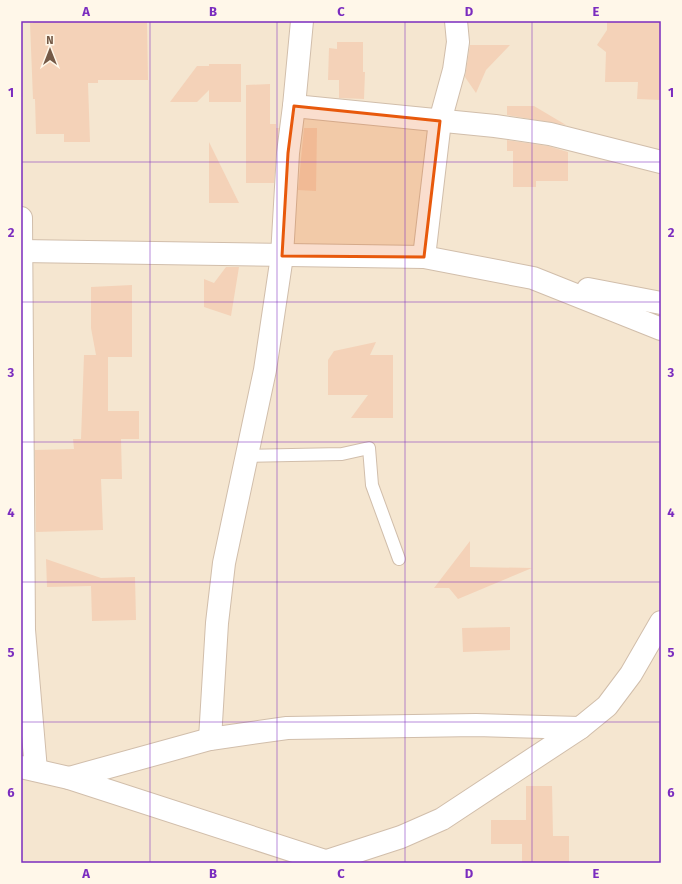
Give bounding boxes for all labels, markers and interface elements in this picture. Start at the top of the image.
text: A [81,4,90,19]
text: B [209,4,217,19]
text: C [337,4,345,19]
text: D [465,4,474,19]
text: E [593,4,600,19]
north arrow [30,30,70,70]
text: N [46,34,54,47]
text: 1 [8,85,14,100]
text: 1 [668,85,674,100]
text: 2 [8,225,15,240]
text: 2 [668,225,675,240]
text: 3 [7,365,15,380]
text: 3 [667,365,675,380]
text: 4 [7,505,15,520]
text: 4 [667,505,675,520]
text: 5 [8,645,15,660]
text: 5 [668,645,675,660]
text: 6 [7,785,15,800]
text: 6 [667,785,675,800]
text: A [81,866,90,881]
text: B [209,866,217,881]
text: C [337,866,345,881]
text: D [465,866,474,881]
text: E [593,866,600,881]

